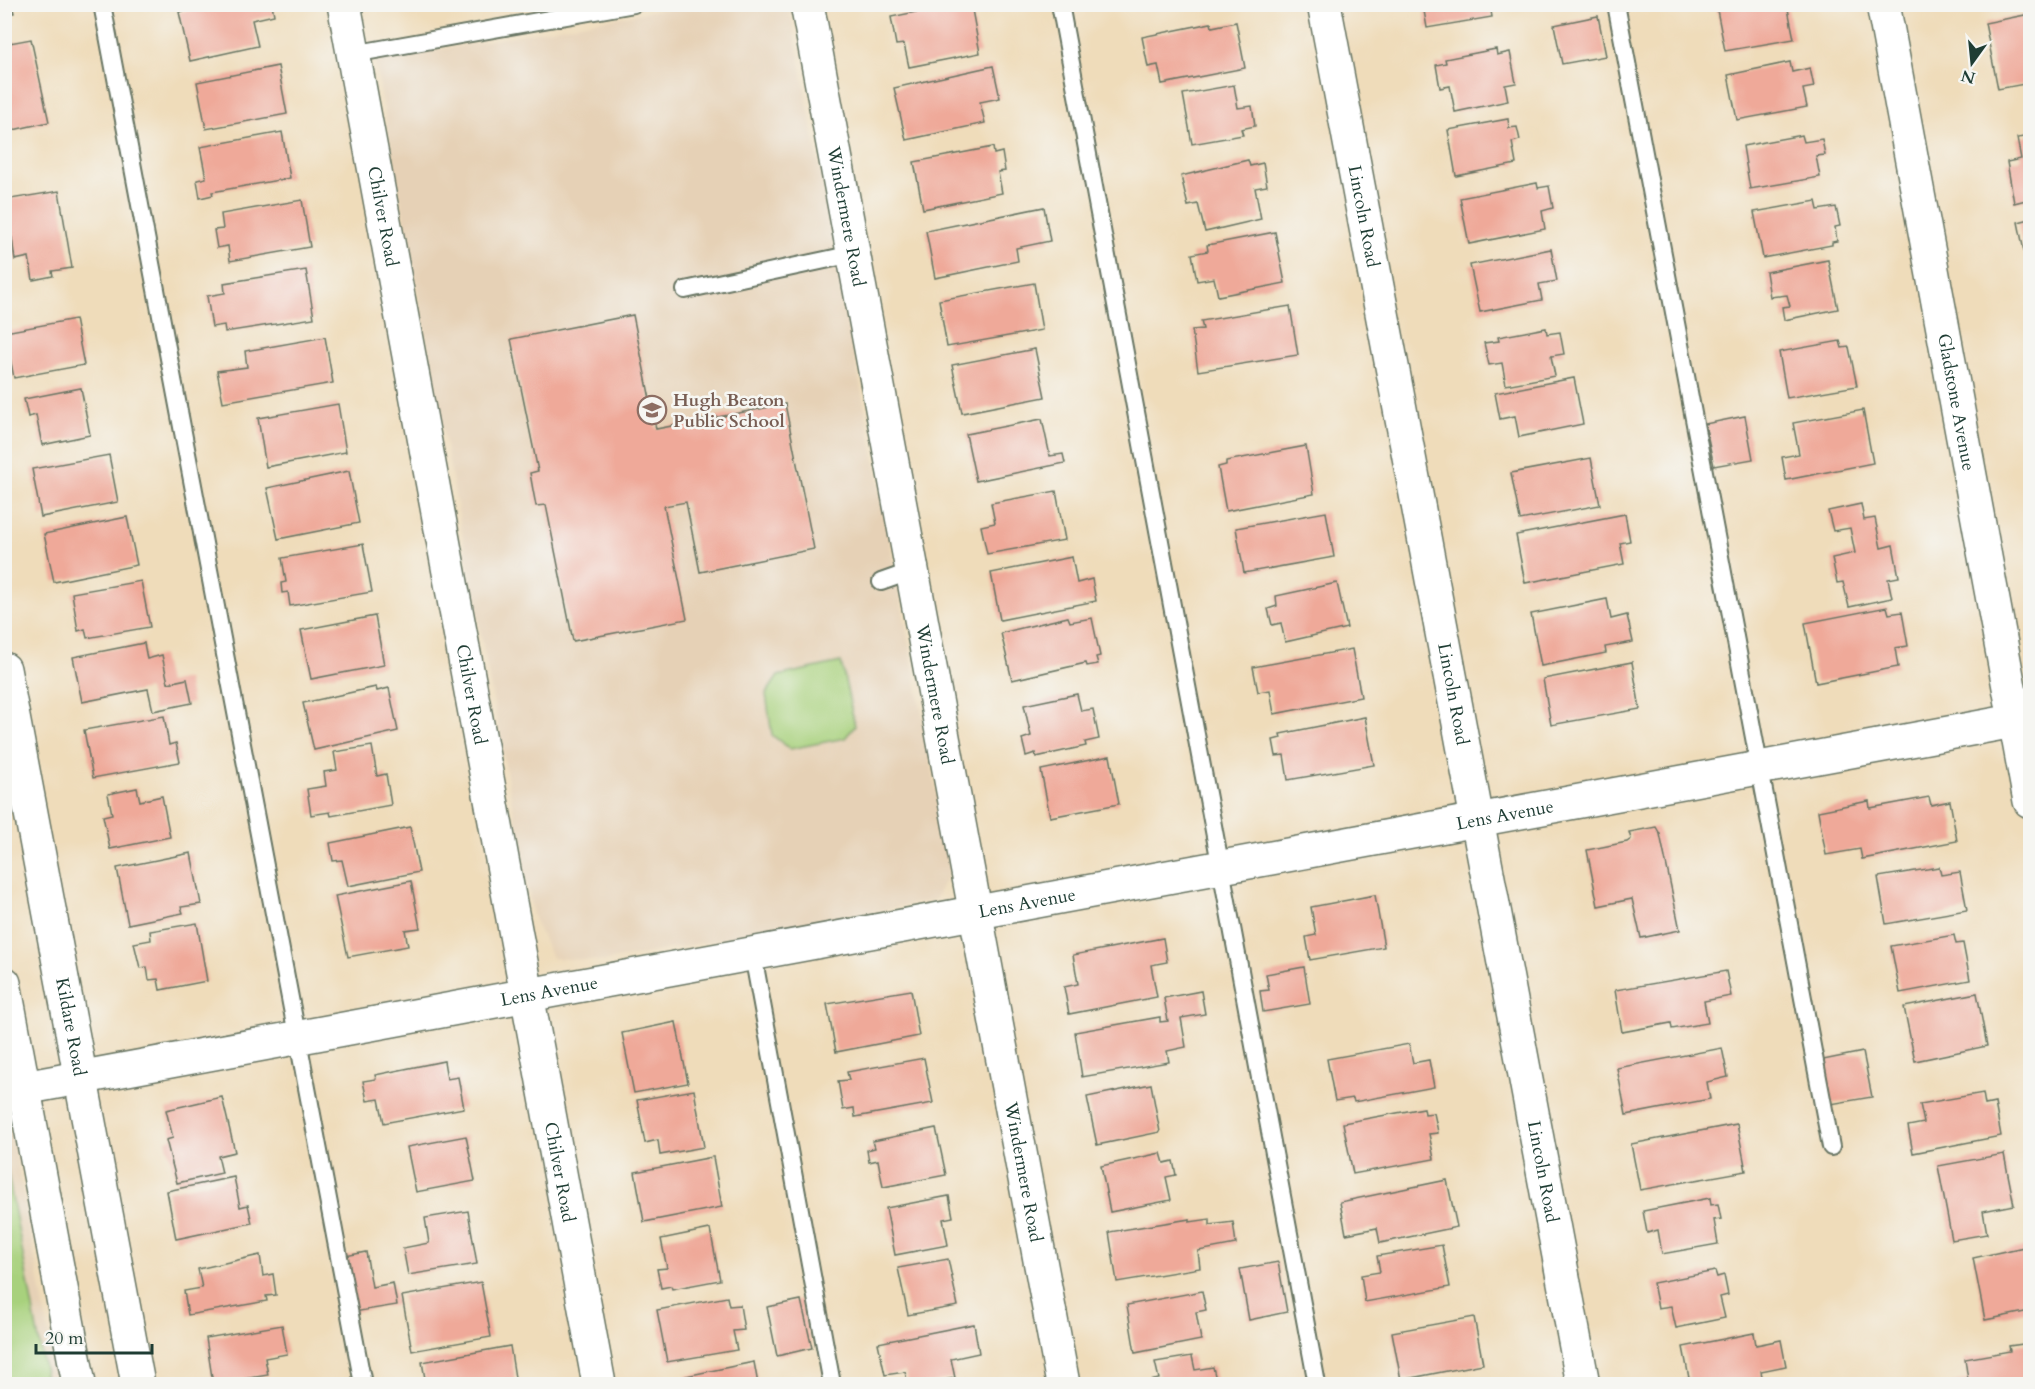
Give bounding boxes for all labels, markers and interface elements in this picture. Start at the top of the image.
north arrow [1942,33,2002,93]
text: N [1959,64,1978,89]
street label: Windermere Road [820,143,871,289]
street label: Lincoln Road [1342,163,1385,270]
street label: Chilver Road [361,164,404,269]
street label: Gladstone Avenue [1931,332,1981,473]
place label: Hugh Beaton Public School [673,388,785,434]
school or university icon: Hugh Beaton Public School [636,394,668,426]
street label: Windermere Road [909,621,960,767]
street label: Lincoln Road [1431,641,1475,748]
street label: Chilver Road [450,642,493,747]
street label: Lens Avenue [1454,794,1556,837]
street label: Lens Avenue [976,882,1078,925]
street label: Lens Avenue [498,970,600,1013]
street label: Kildare Road [49,976,92,1079]
street label: Windermere Road [998,1099,1049,1245]
street label: Lincoln Road [1521,1119,1565,1225]
street label: Chilver Road [538,1120,581,1225]
scale bar [36,1317,152,1355]
text: 20 m [45,1326,84,1351]

